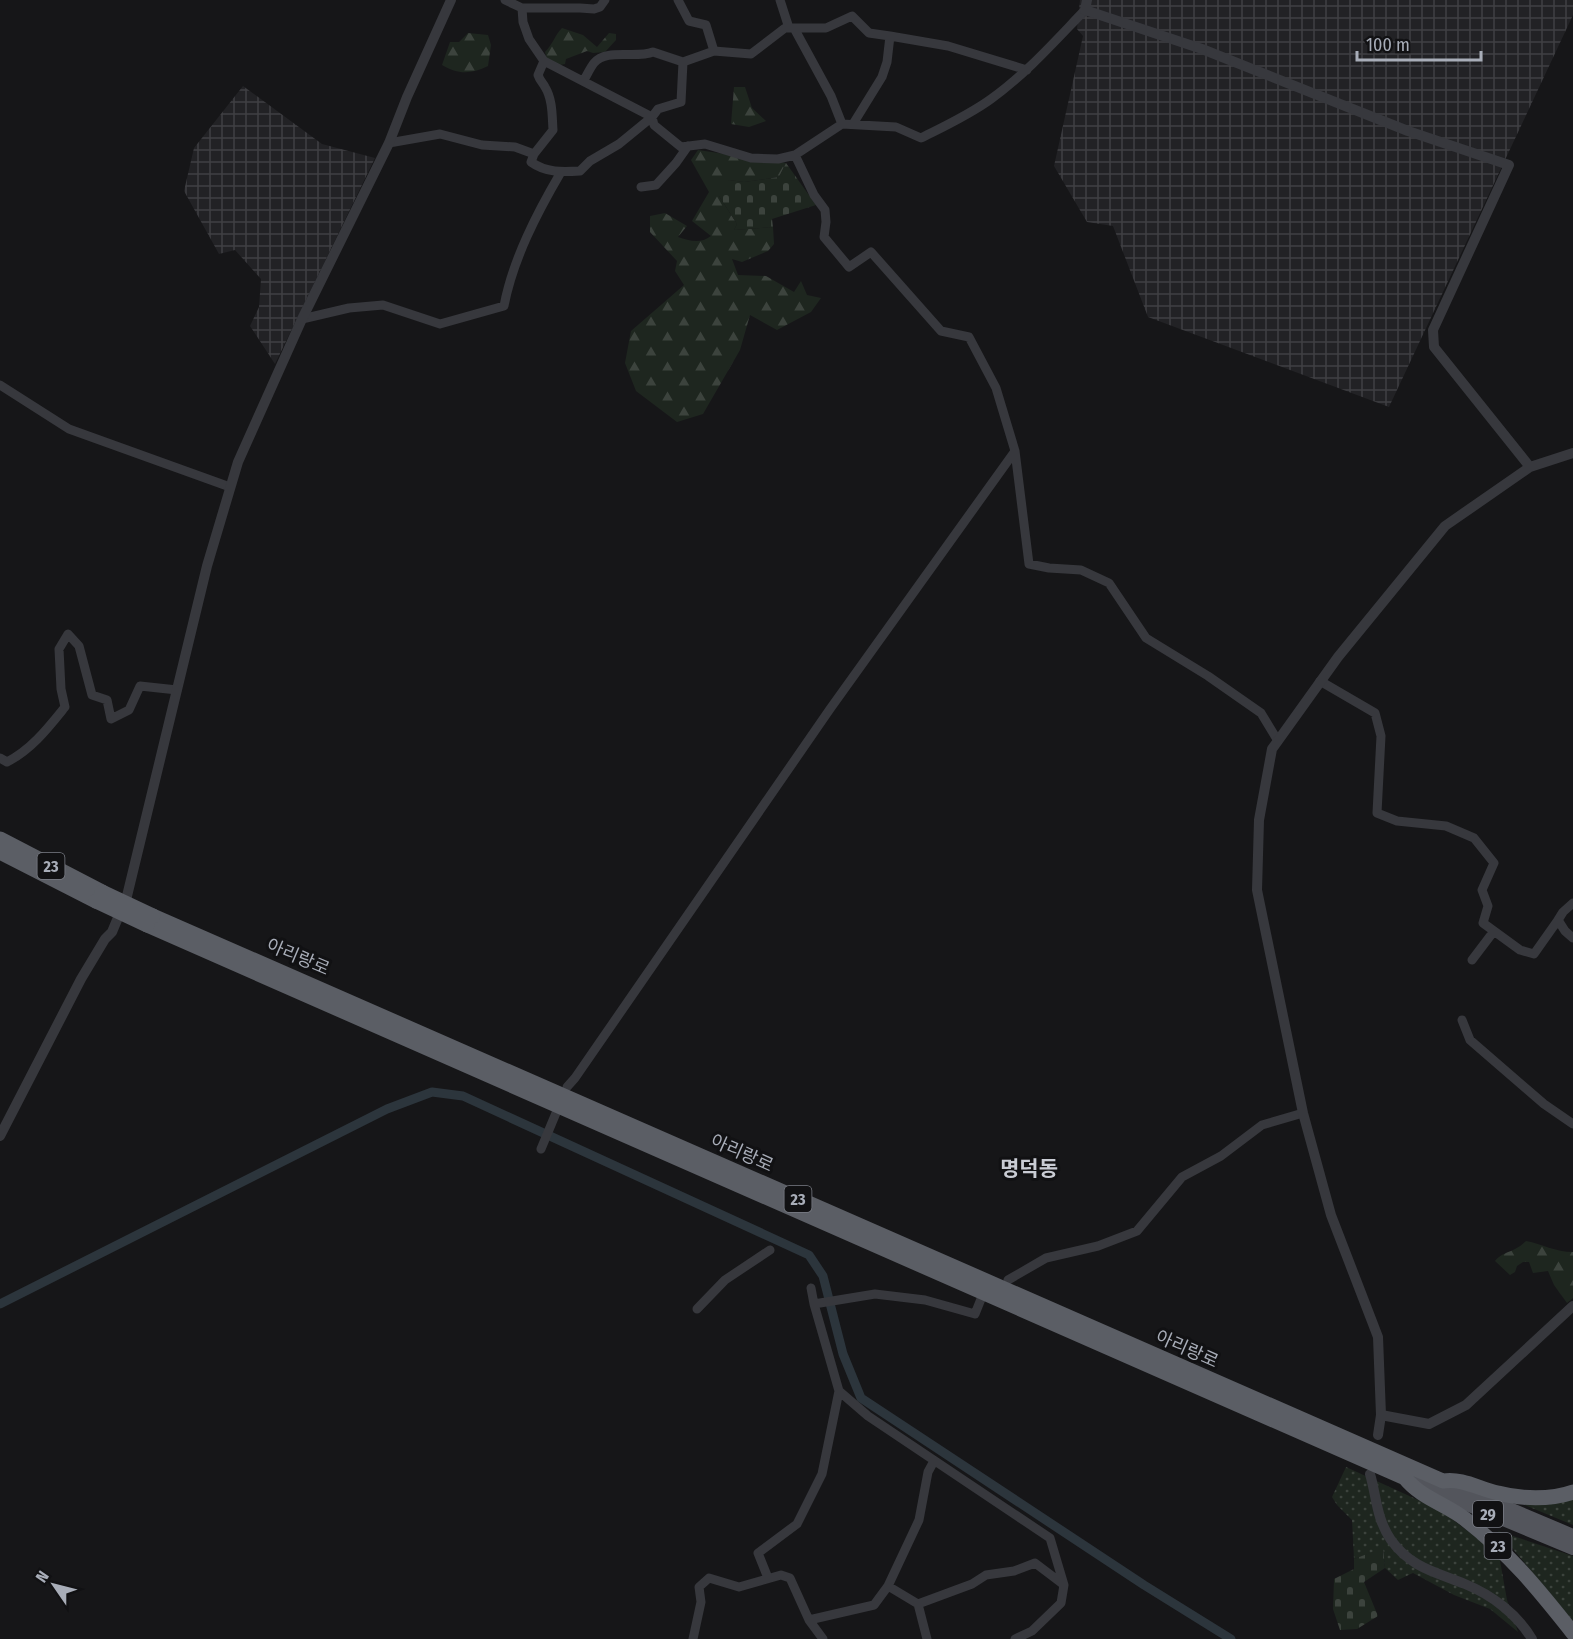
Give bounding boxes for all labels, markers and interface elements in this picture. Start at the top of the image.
scale bar [1357,24,1482,62]
text: 100 m [1366,34,1410,56]
road number: 23 [38,853,64,879]
street label: 아리랑로 [263,934,333,980]
street label: 아리랑로 [707,1129,777,1177]
district label: 명덕동 [1000,1156,1058,1182]
road number: 23 [784,1186,812,1212]
street label: 아리랑로 [1152,1325,1222,1373]
road number: 29 [1473,1501,1503,1527]
road number: 23 [1484,1533,1512,1559]
north arrow [24,1555,84,1615]
text: N [32,1567,53,1586]

